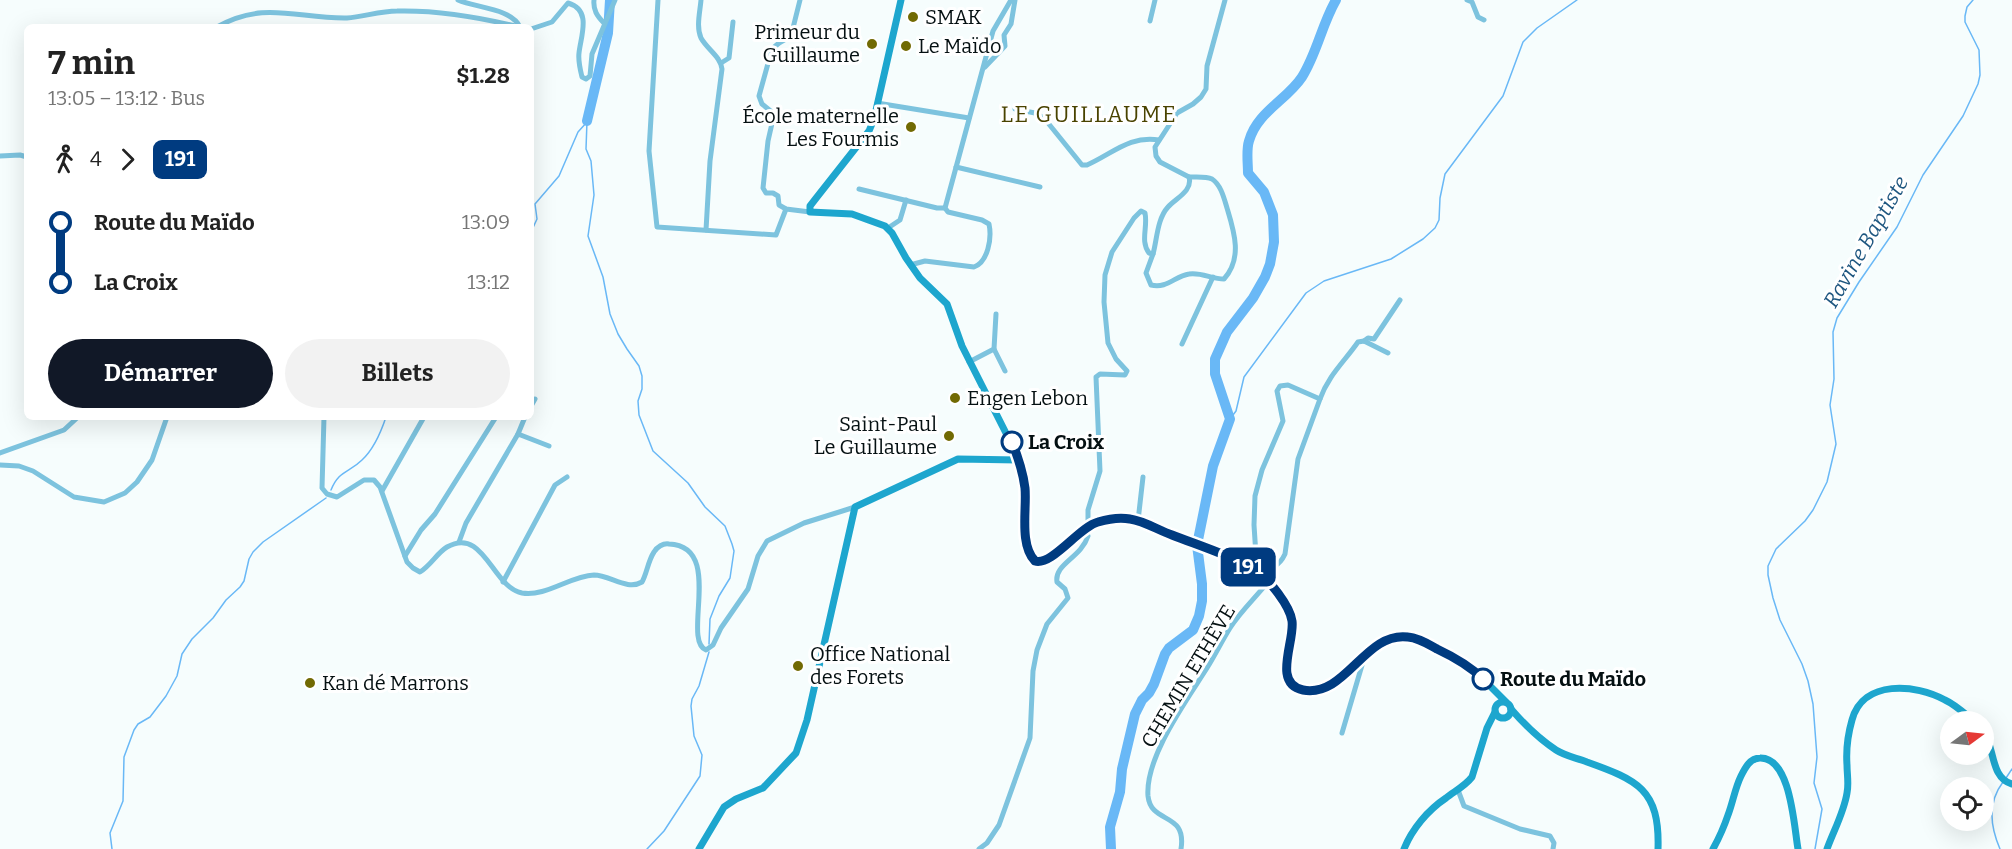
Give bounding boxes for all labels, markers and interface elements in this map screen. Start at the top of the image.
place label: SMAK [925,5,982,29]
marker: SMAK [906,10,920,24]
place label: Primeur du Guillaume [754,20,860,67]
place label: Le Maïdo [918,34,1001,58]
marker: Primeur du Guillaume [865,37,879,51]
marker: Le Maïdo [899,39,913,53]
text: 7 min [48,43,135,83]
text: $1.28 [456,62,510,89]
text: 13:05 – 13:12 · Bus [48,86,205,110]
district label: LE GUILLAUME [1001,101,1177,128]
place label: École maternelle Les Fourmis [742,104,899,151]
marker: École maternelle Les Fourmis [904,120,918,134]
icon: walk [48,143,81,176]
icon: forward [111,143,144,176]
text: 191 [165,146,195,172]
text: 4 [90,147,102,171]
water label: Ravine Baptiste [1818,171,1914,312]
text: Route du Maïdo [94,209,255,236]
text: 13:09 [462,210,510,234]
text: La Croix [94,269,178,296]
text: 13:12 [467,270,510,294]
button: Démarrer [48,339,273,408]
button: Billets [285,339,510,408]
place label: Engen Lebon [967,386,1088,410]
marker: Engen Lebon [948,391,962,405]
place label: Saint-Paul Le Guillaume [814,412,937,459]
marker: Saint-Paul Le Guillaume [942,429,956,443]
place label: La Croix [1028,430,1105,454]
marker: La Croix [1001,431,1023,453]
line badge: 191 [1214,548,1282,586]
text: 191 [1233,554,1263,580]
street label: CHEMIN ETHÈVE [1136,600,1240,752]
place label: Office National des Forets [810,642,950,689]
marker: Office National des Forets [791,659,805,673]
place label: Route du Maïdo [1500,667,1646,691]
marker: Route du Maïdo [1472,668,1494,690]
place label: Kan dé Marrons [322,671,469,695]
marker: Kan dé Marrons [303,676,317,690]
north arrow [1940,711,1994,765]
map controls [1940,711,1994,831]
button: locate [1940,777,1994,831]

